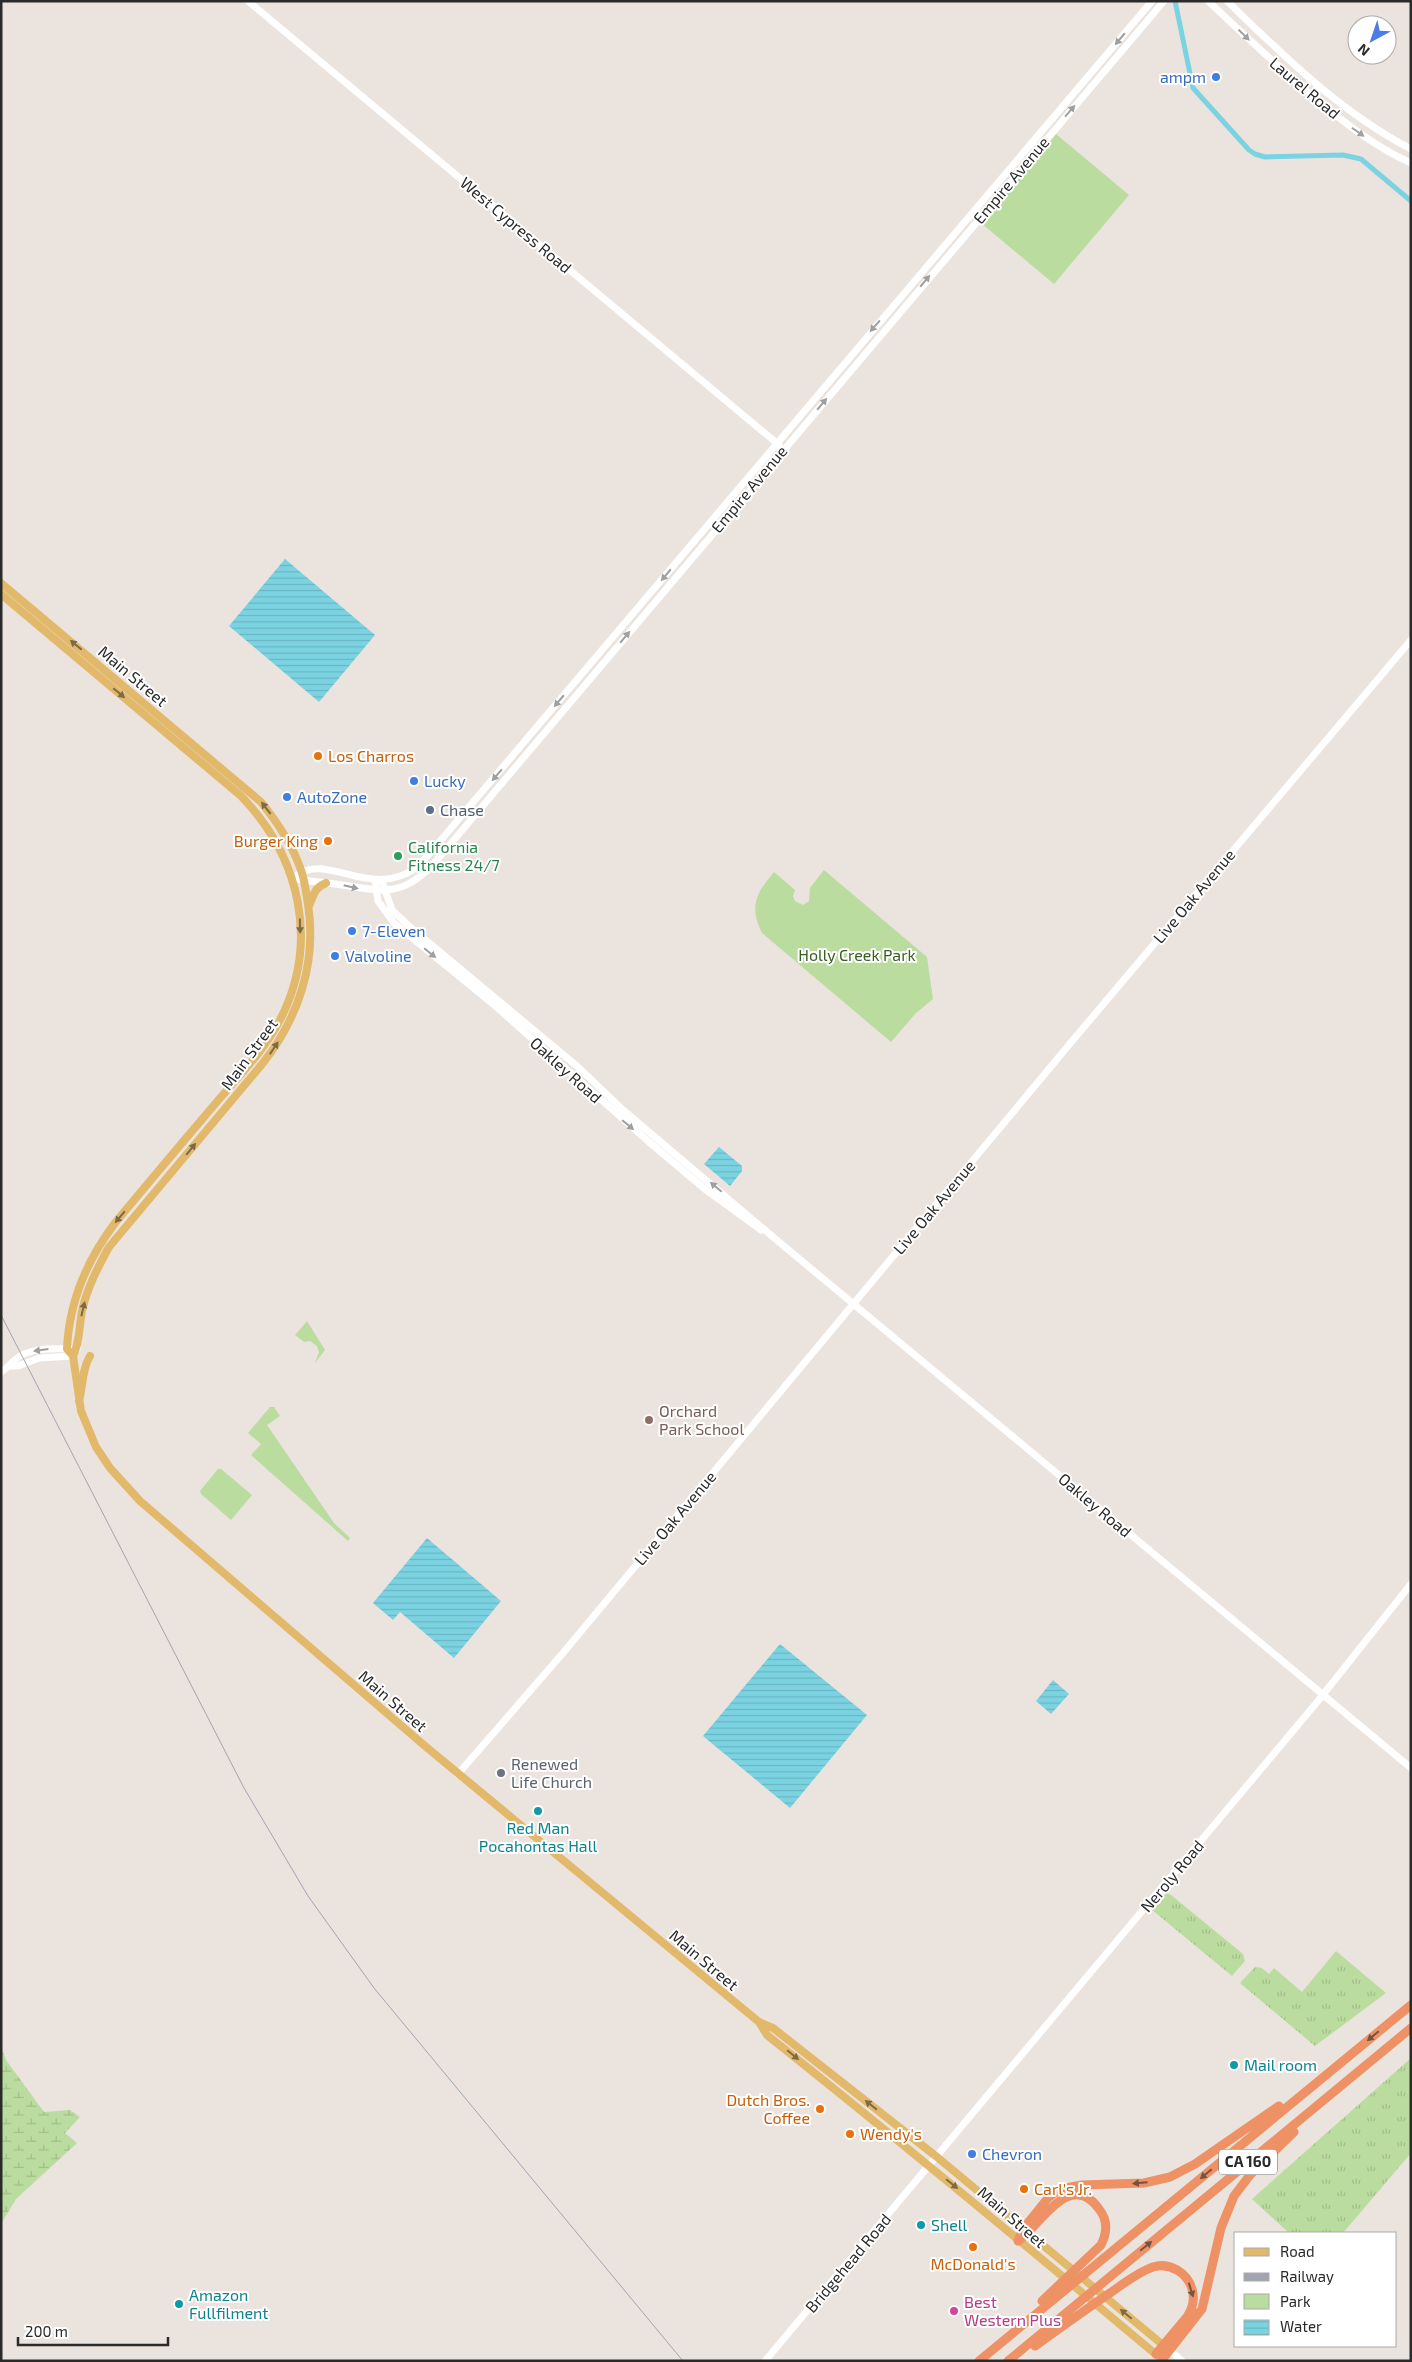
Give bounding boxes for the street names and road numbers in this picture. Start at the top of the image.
street label: Laurel Road [1266,53,1344,122]
street label: Empire Avenue [969,132,1053,227]
street label: West Cypress Road [457,173,576,277]
street label: Empire Avenue [707,441,791,536]
street label: Main Street [95,641,172,710]
street label: Live Oak Avenue [1149,845,1238,947]
street label: Main Street [216,1014,281,1093]
street label: Oakley Road [527,1033,606,1107]
street label: Live Oak Avenue [889,1156,978,1258]
street label: Live Oak Avenue [630,1467,719,1569]
street label: Oakley Road [1055,1469,1136,1541]
street label: Main Street [355,1666,431,1735]
street label: Neroly Road [1136,1836,1207,1916]
street label: Main Street [666,1925,743,1994]
road number: CA 160 [1219,2150,1277,2174]
street label: Main Street [974,2182,1050,2251]
street label: Bridgehead Road [801,2209,894,2316]

